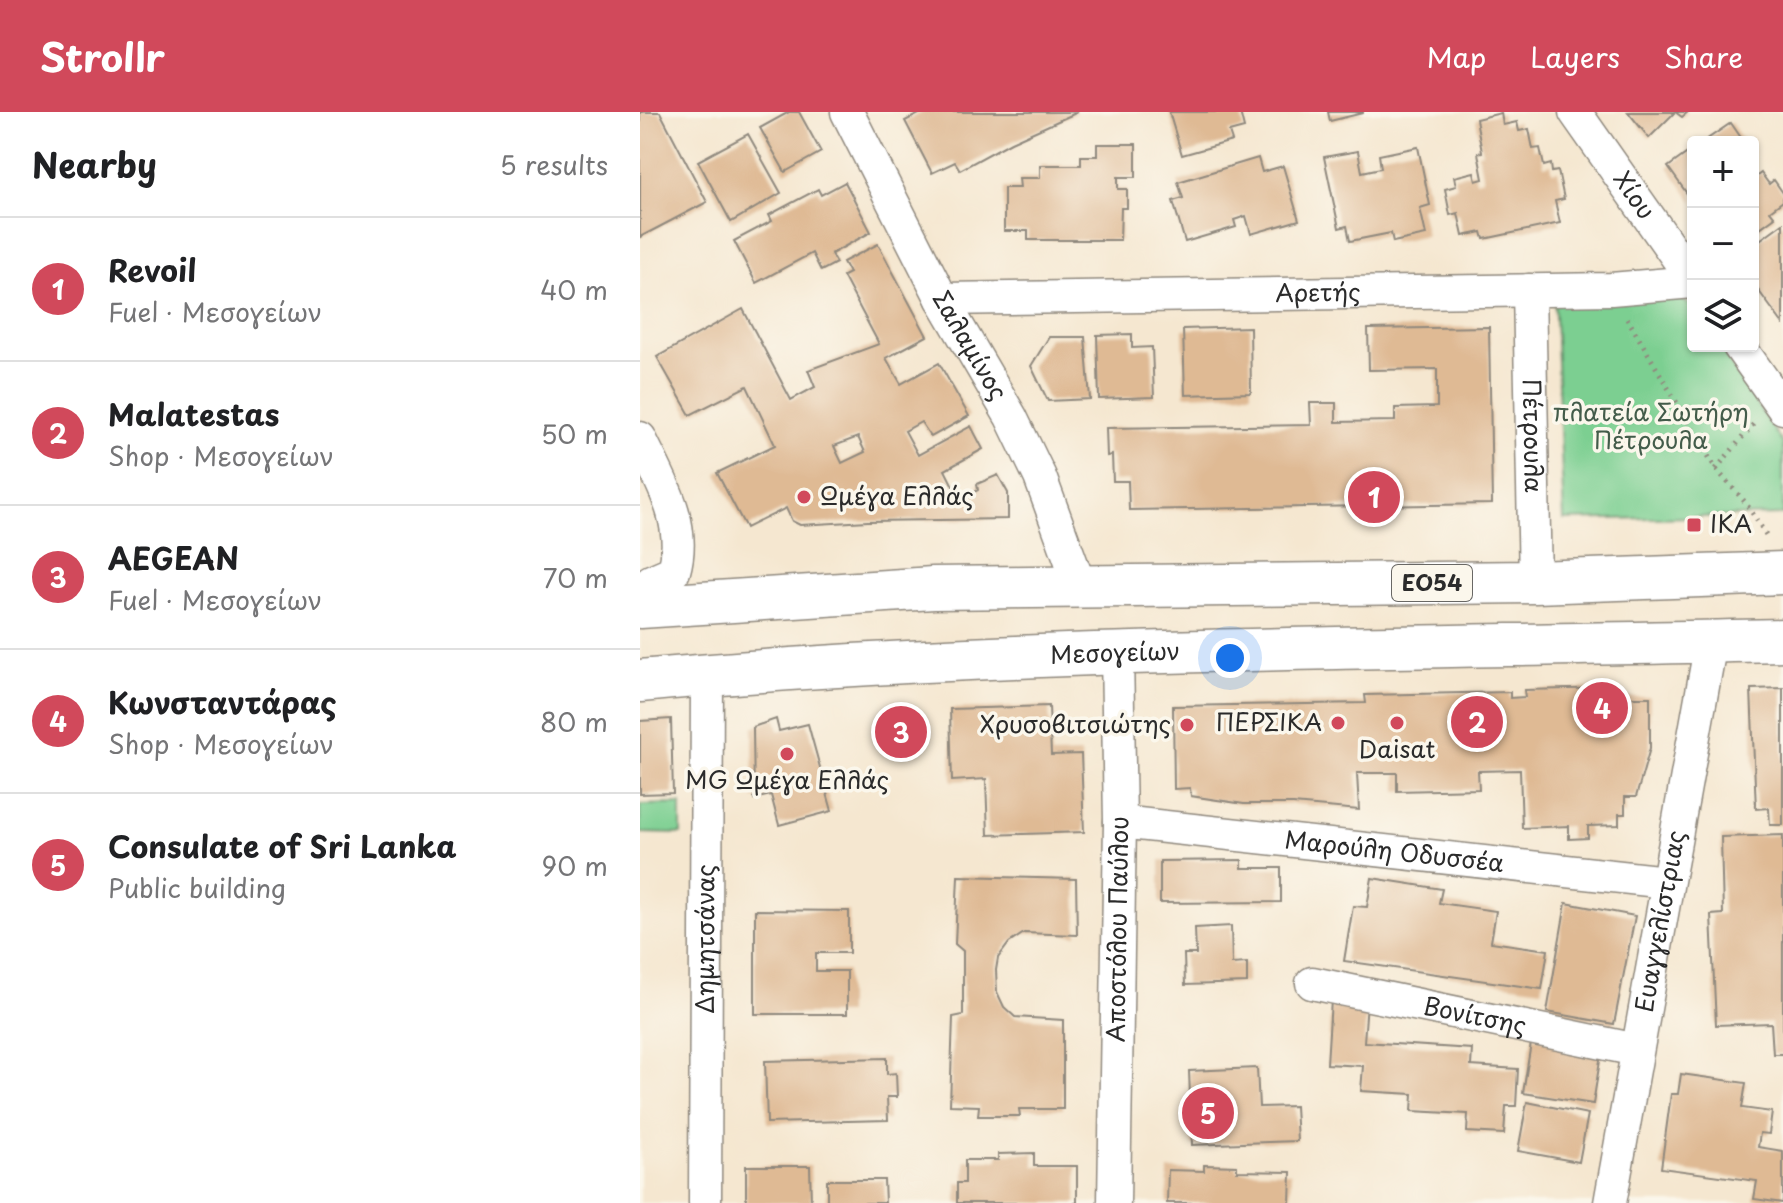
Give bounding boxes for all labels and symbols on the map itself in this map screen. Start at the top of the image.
street label: Χίου [1606,163,1665,226]
street label: Αρετής [1275,273,1361,310]
street label: Σαλαμίνος [925,283,1017,406]
street label: Πέτρουλα [1515,379,1553,494]
park label: πλατεία Σωτήρη Πέτρουλα [1553,393,1749,457]
pin: 1 [1348,467,1400,527]
place label: Ωμέγα Ελλάς [820,477,974,513]
marker: Ωμέγα Ελλάς [795,488,813,506]
place label: IKA [1710,505,1752,541]
marker: IKA [1685,516,1703,534]
road number: ΕΟ54 [1392,565,1472,601]
street label: Μεσογείων [1050,632,1180,672]
your location [1210,638,1250,678]
pin: 4 [1576,678,1628,738]
pin: 2 [1451,692,1503,752]
pin: 3 [875,702,927,762]
place label: ΠΕΡΣΙΚΑ [1216,703,1322,739]
place label: Χρυσοβιτσιώτης [980,705,1171,741]
marker: ΠΕΡΣΙΚΑ [1329,714,1347,732]
marker: Daisat [1388,714,1406,732]
marker: Χρυσοβιτσιώτης [1178,716,1196,734]
place label: Daisat [1359,730,1435,766]
marker: MG Ωμέγα Ελλάς [778,745,796,763]
place label: MG Ωμέγα Ελλάς [685,761,889,797]
street label: Αποστόλου Παύλου [1097,816,1136,1042]
street label: Μαρούλη Οδυσσέα [1283,820,1506,880]
street label: Ευαγγελίστριας [1625,827,1693,1015]
street label: Δημητσάνας [686,864,722,1014]
street label: Βονίτσης [1420,986,1530,1043]
pin: 5 [1182,1083,1234,1143]

